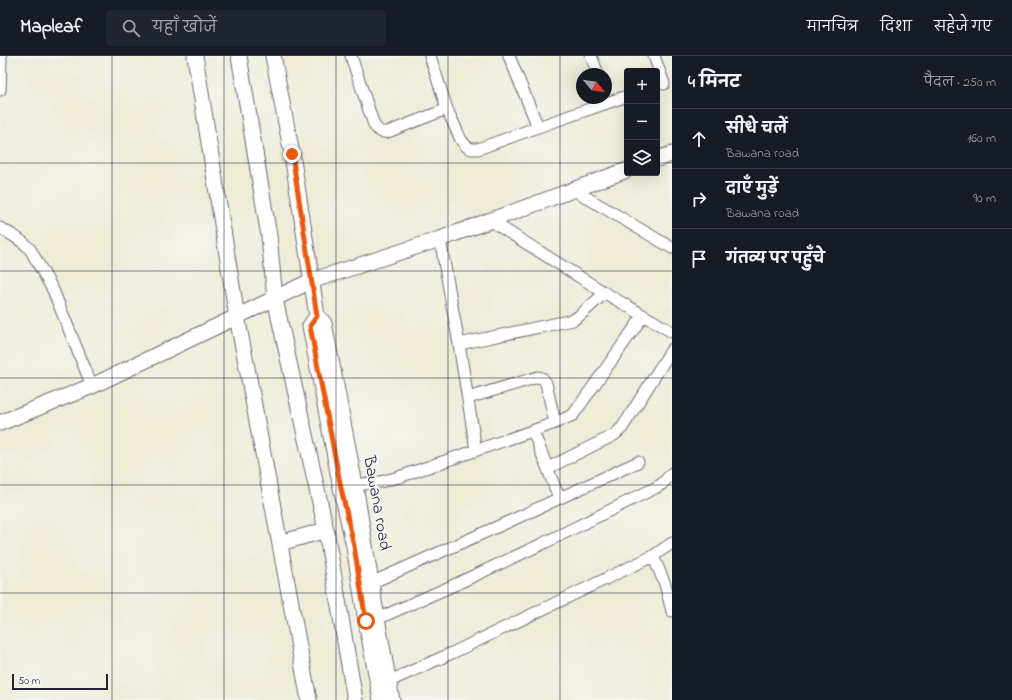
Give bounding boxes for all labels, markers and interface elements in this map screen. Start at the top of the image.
search box [106,10,386,46]
text: Mapleaf [20,14,82,41]
icon: search [120,17,142,39]
text: यहाँ खोजें [152,17,217,39]
text: मानचित्र [807,17,858,38]
text: दिशा [880,17,912,38]
text: सहेजे गए [934,17,992,38]
north arrow [576,68,612,104]
map controls [624,68,660,176]
button: + [624,68,660,104]
text: 4 मिनट [688,70,741,95]
text: पैदल · 250 m [924,73,996,92]
button: − [624,104,660,140]
text: सीधे चलें [726,118,787,140]
icon: ahead [688,128,710,150]
text: 160 m [967,129,996,148]
button: layers [624,140,660,176]
text: Bawana road [726,144,799,163]
route end [283,145,301,163]
text: दाएँ मुड़ें [726,178,778,200]
icon: right [688,188,710,210]
text: 90 m [973,189,996,208]
text: Bawana road [726,204,799,223]
icon: arrive [688,248,710,270]
text: गंतव्य पर पहुँचे [726,248,825,270]
street label: Bawana road [356,453,398,553]
route start [357,612,375,630]
scale bar [12,672,108,691]
text: 50 m [18,673,40,689]

